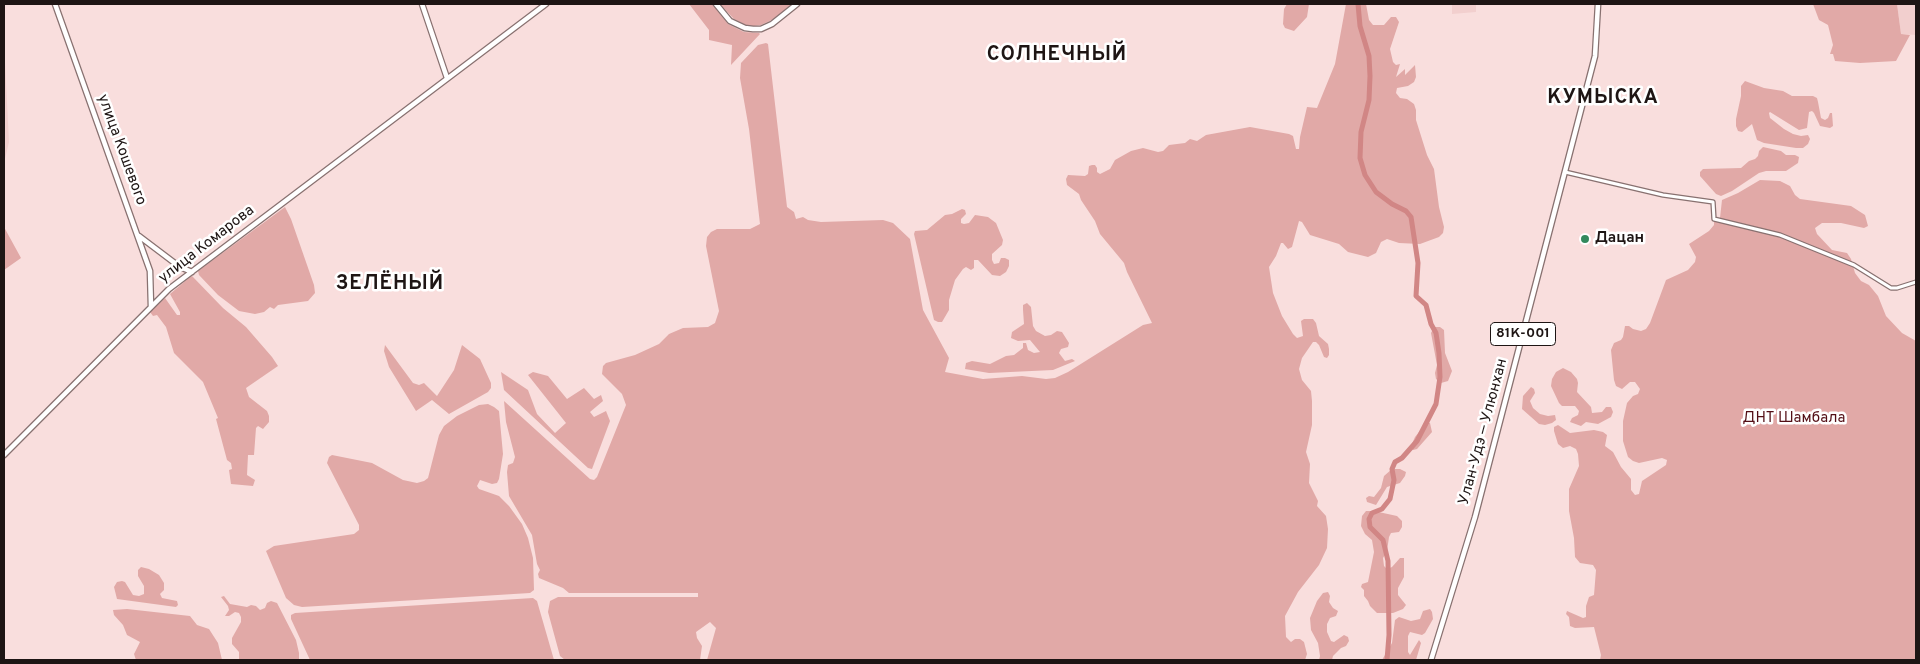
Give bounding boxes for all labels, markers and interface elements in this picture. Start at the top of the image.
district label: СОЛНЕЧНЫЙ [986,44,1128,68]
district label: КУМЫСКА [1546,87,1660,111]
street label: улица Кошевого [93,92,149,208]
street label: улица Комарова [156,202,258,288]
place label: Дацан [1595,230,1644,248]
marker: Дацан [1579,233,1591,245]
district label: ЗЕЛЁНЫЙ [335,273,445,297]
road number: 81К-001 [1490,322,1556,346]
street label: Улан-Удэ — Улюнхан [1456,357,1512,507]
park label: ДНТ Шамбала [1743,410,1845,428]

